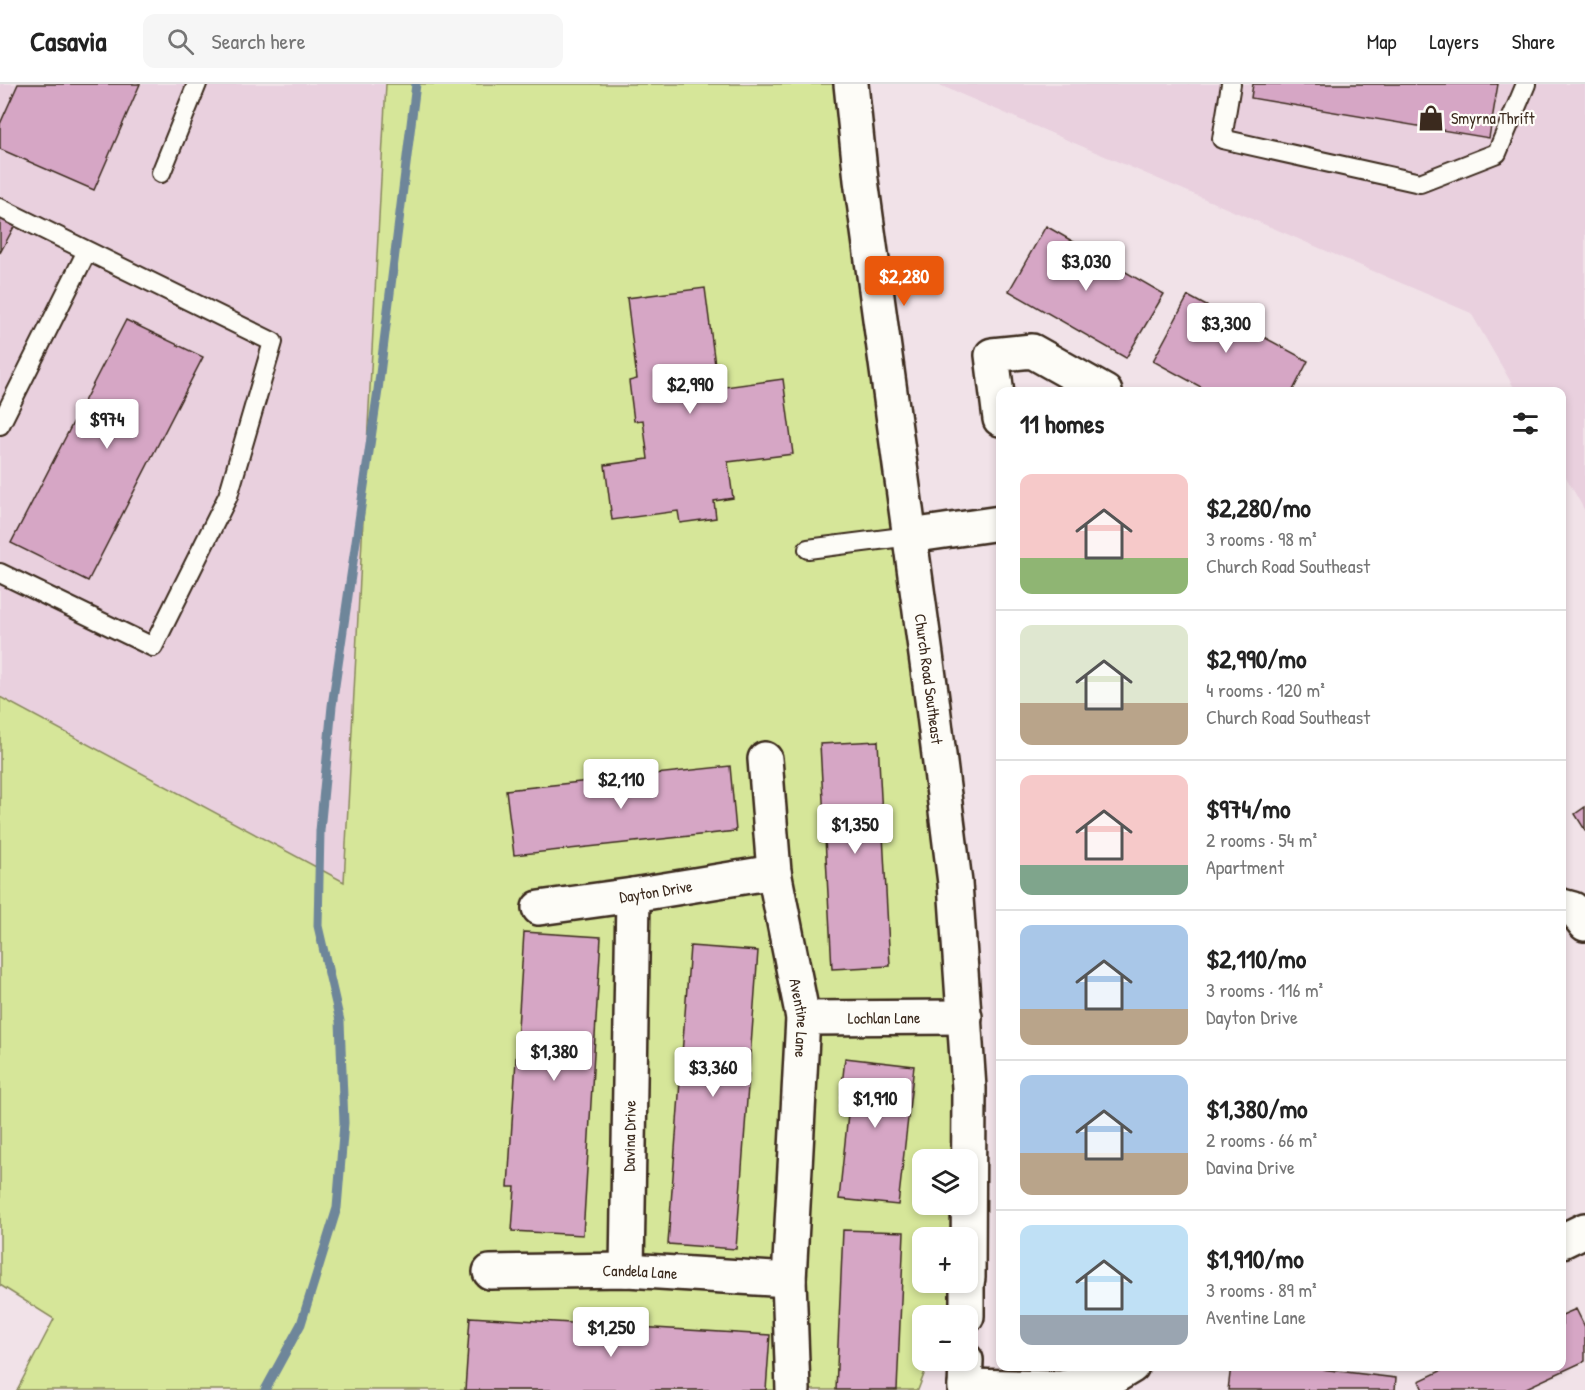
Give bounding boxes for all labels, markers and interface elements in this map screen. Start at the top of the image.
search box [143,14,563,68]
text: Casavia [30,22,107,60]
icon: search [164,25,197,58]
text: Search here [212,26,306,56]
text: Map [1367,27,1396,56]
text: Layers [1429,27,1479,56]
text: Share [1512,27,1555,56]
shop icon: Smyrna Thrift [1416,103,1446,133]
place label: Smyrna Thrift [1451,107,1535,129]
pin: $3,030 [1037,241,1135,292]
text: $3,030 [1061,247,1111,274]
pin: $2,280 [855,256,953,307]
text: $2,280 [879,262,929,289]
pin: $3,300 [1177,303,1275,354]
text: $3,300 [1201,309,1251,336]
pin: $2,990 [641,364,739,415]
text: $2,990 [666,370,714,397]
pin: $974 [71,399,143,450]
text: $974 [90,405,124,432]
text: 11 homes [1020,406,1104,441]
icon: filters [1509,407,1542,440]
text: $2,280/mo [1206,490,1311,525]
icon: home [1068,498,1140,570]
text: 3 rooms · 98 m² [1206,525,1317,552]
text: Church Road Southeast [1206,552,1370,579]
street label: Church Road Southeast [909,612,949,746]
text: $2,990/mo [1206,641,1307,676]
icon: home [1068,649,1140,721]
text: 4 rooms · 120 m² [1206,676,1325,703]
text: Church Road Southeast [1206,703,1370,730]
pin: $2,110 [572,759,670,810]
text: $2,110 [597,765,645,792]
text: $974/mo [1206,791,1291,826]
icon: home [1068,799,1140,871]
pin: $1,350 [806,804,904,855]
text: $1,350 [831,810,879,837]
text: 2 rooms · 54 m² [1206,826,1317,853]
text: Apartment [1206,853,1284,880]
street label: Dayton Drive [618,874,695,908]
text: $2,110/mo [1206,941,1306,976]
icon: home [1068,949,1140,1021]
street label: Aventine Lane [784,976,814,1059]
text: 3 rooms · 116 m² [1206,976,1323,1003]
text: Dayton Drive [1206,1003,1298,1030]
street label: Lochlan Lane [848,1006,921,1029]
pin: $1,380 [505,1031,603,1082]
text: $1,380 [530,1037,578,1064]
pin: $3,360 [664,1047,762,1098]
text: $3,360 [688,1053,738,1080]
pin: $1,910 [826,1078,924,1129]
text: $1,910 [853,1084,898,1111]
text: $1,380/mo [1206,1091,1308,1126]
icon: home [1068,1099,1140,1171]
street label: Davina Drive [618,1100,641,1172]
text: 2 rooms · 66 m² [1206,1126,1317,1153]
map controls [912,1149,978,1371]
button: layers [912,1149,978,1215]
text: Davina Drive [1206,1153,1295,1180]
button: + [912,1227,978,1293]
text: $1,910/mo [1206,1241,1304,1276]
icon: home [1068,1249,1140,1321]
street label: Candela Lane [602,1259,679,1284]
text: 3 rooms · 89 m² [1206,1276,1317,1303]
text: Aventine Lane [1206,1303,1306,1330]
button: − [912,1305,978,1371]
pin: $1,250 [562,1307,660,1358]
text: $1,250 [587,1313,635,1340]

